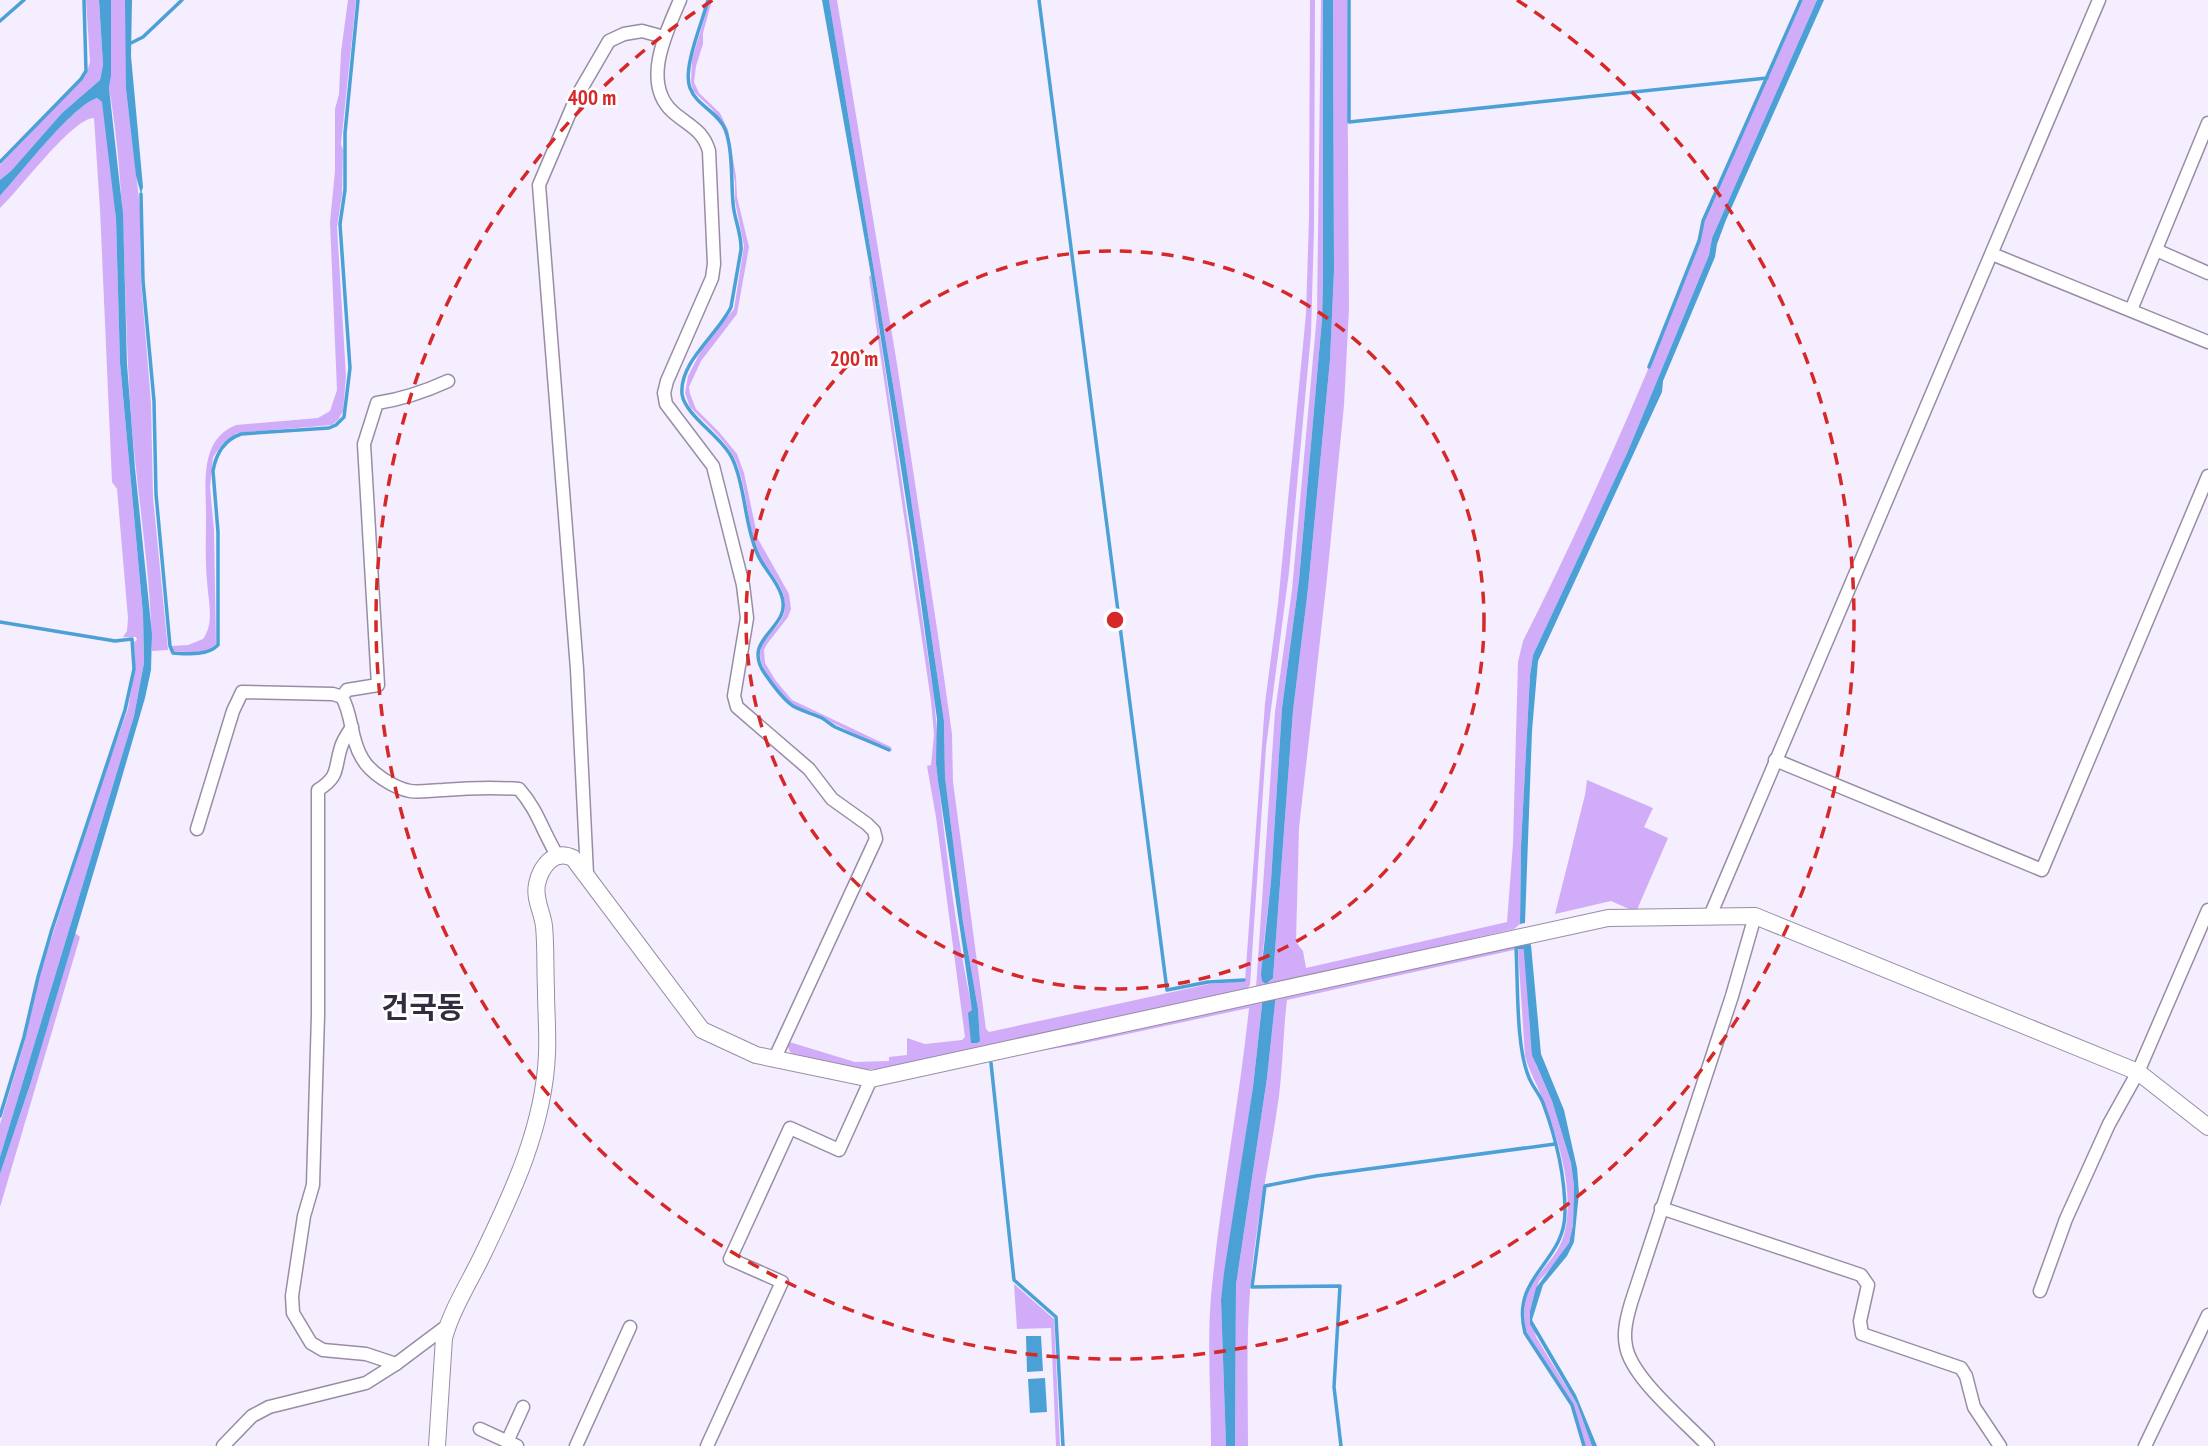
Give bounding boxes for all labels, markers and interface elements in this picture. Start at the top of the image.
text: 400 m [568,84,616,111]
text: 200 m [830,345,878,372]
centre of rings [1103,608,1127,632]
district label: 건국동 [382,987,464,1026]

